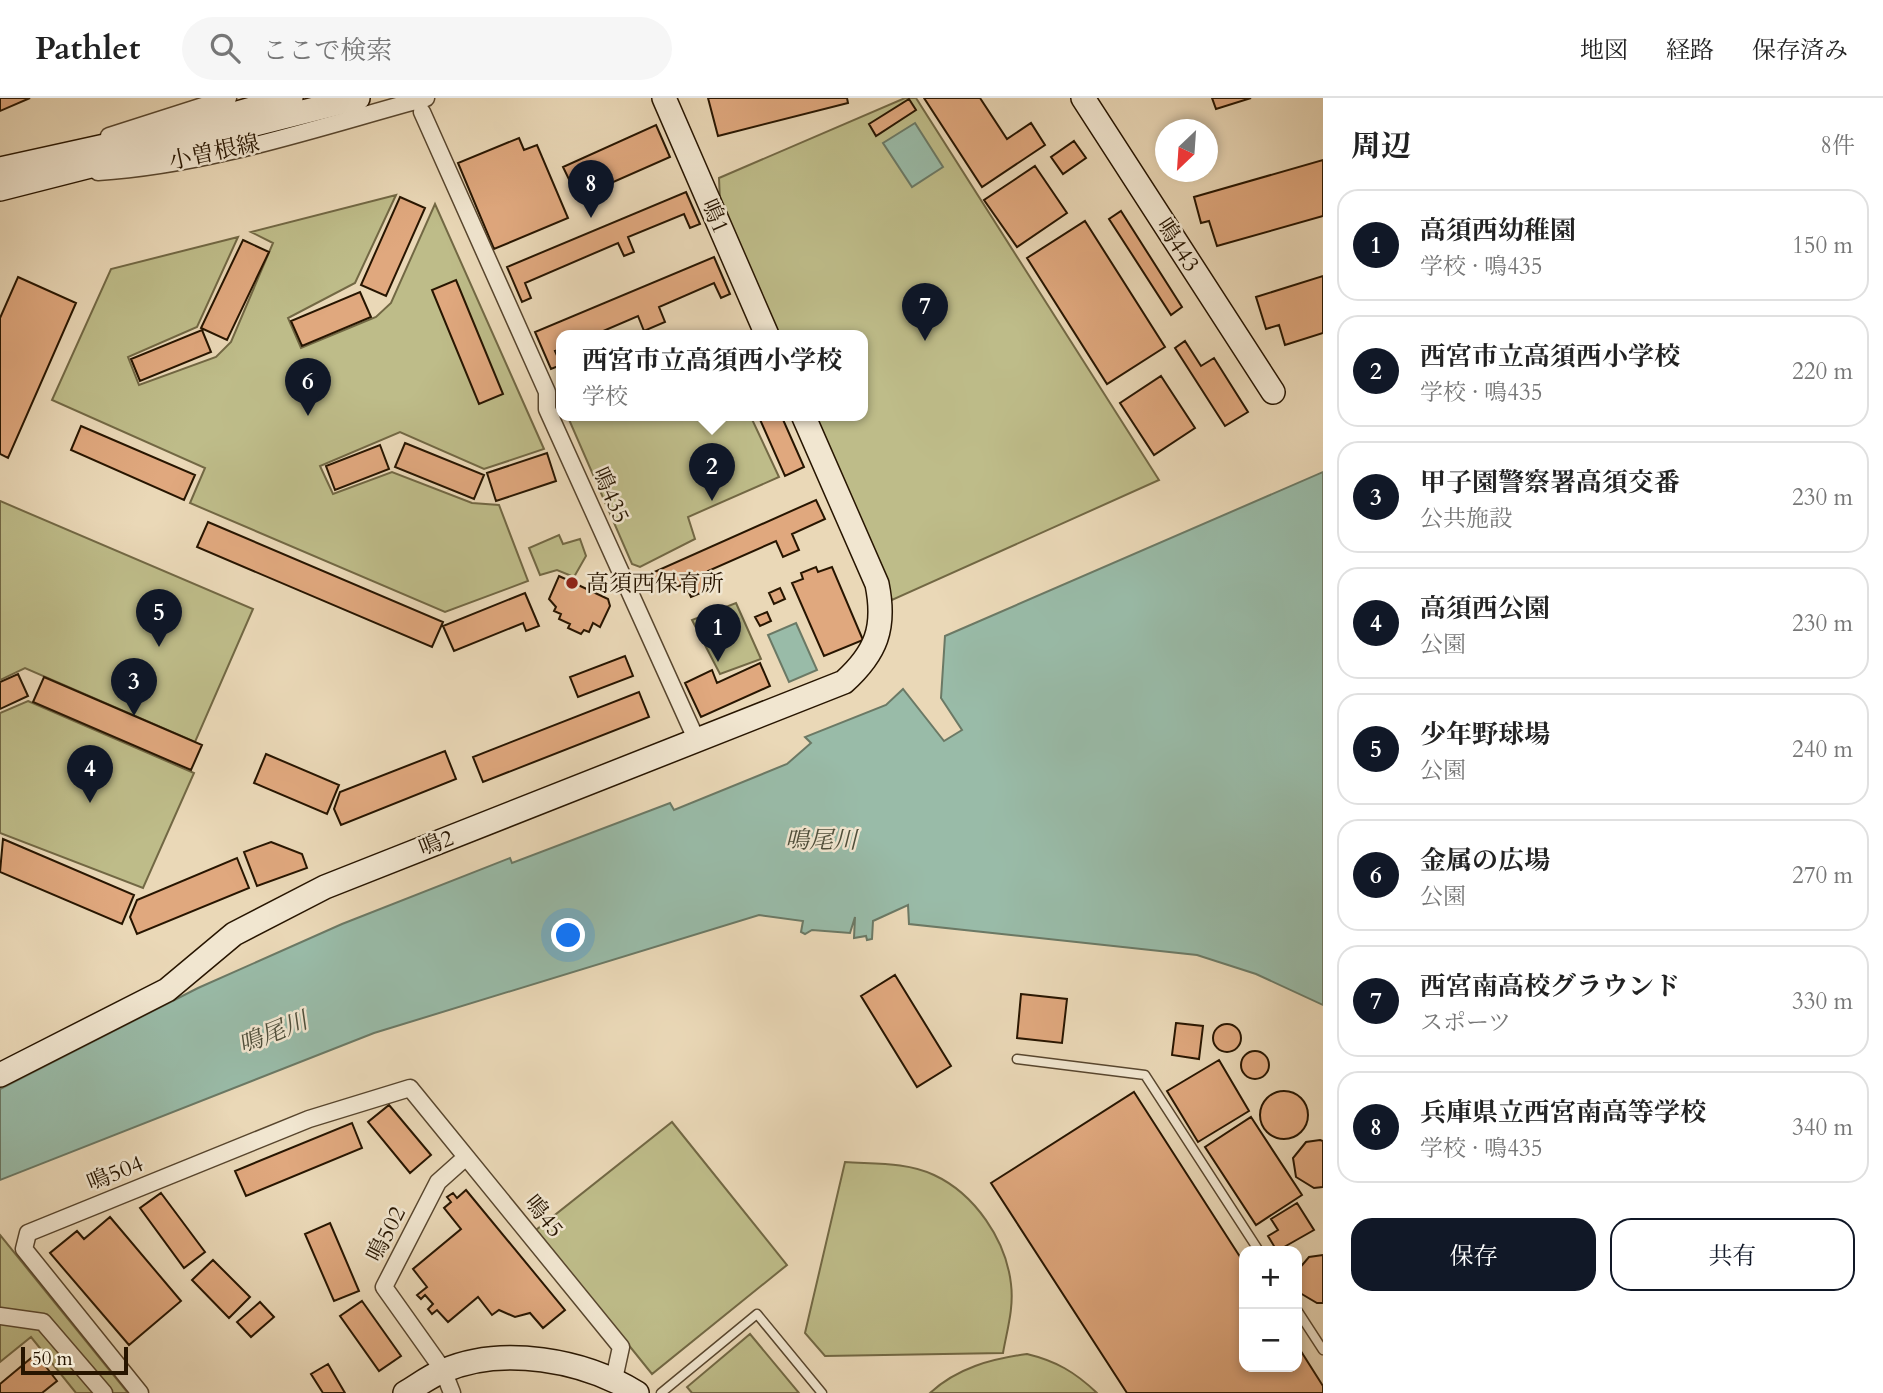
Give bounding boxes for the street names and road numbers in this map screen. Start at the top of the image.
street label: 小曽根線 [166,127,262,177]
street label: 鳴1 [694,194,736,238]
street label: 鳴443 [1149,212,1207,278]
street label: 鳴435 [585,462,637,528]
street label: 鳴2 [414,822,458,864]
street label: 鳴504 [82,1148,148,1198]
street label: 鳴45 [517,1188,571,1244]
street label: 鳴502 [359,1201,413,1267]

